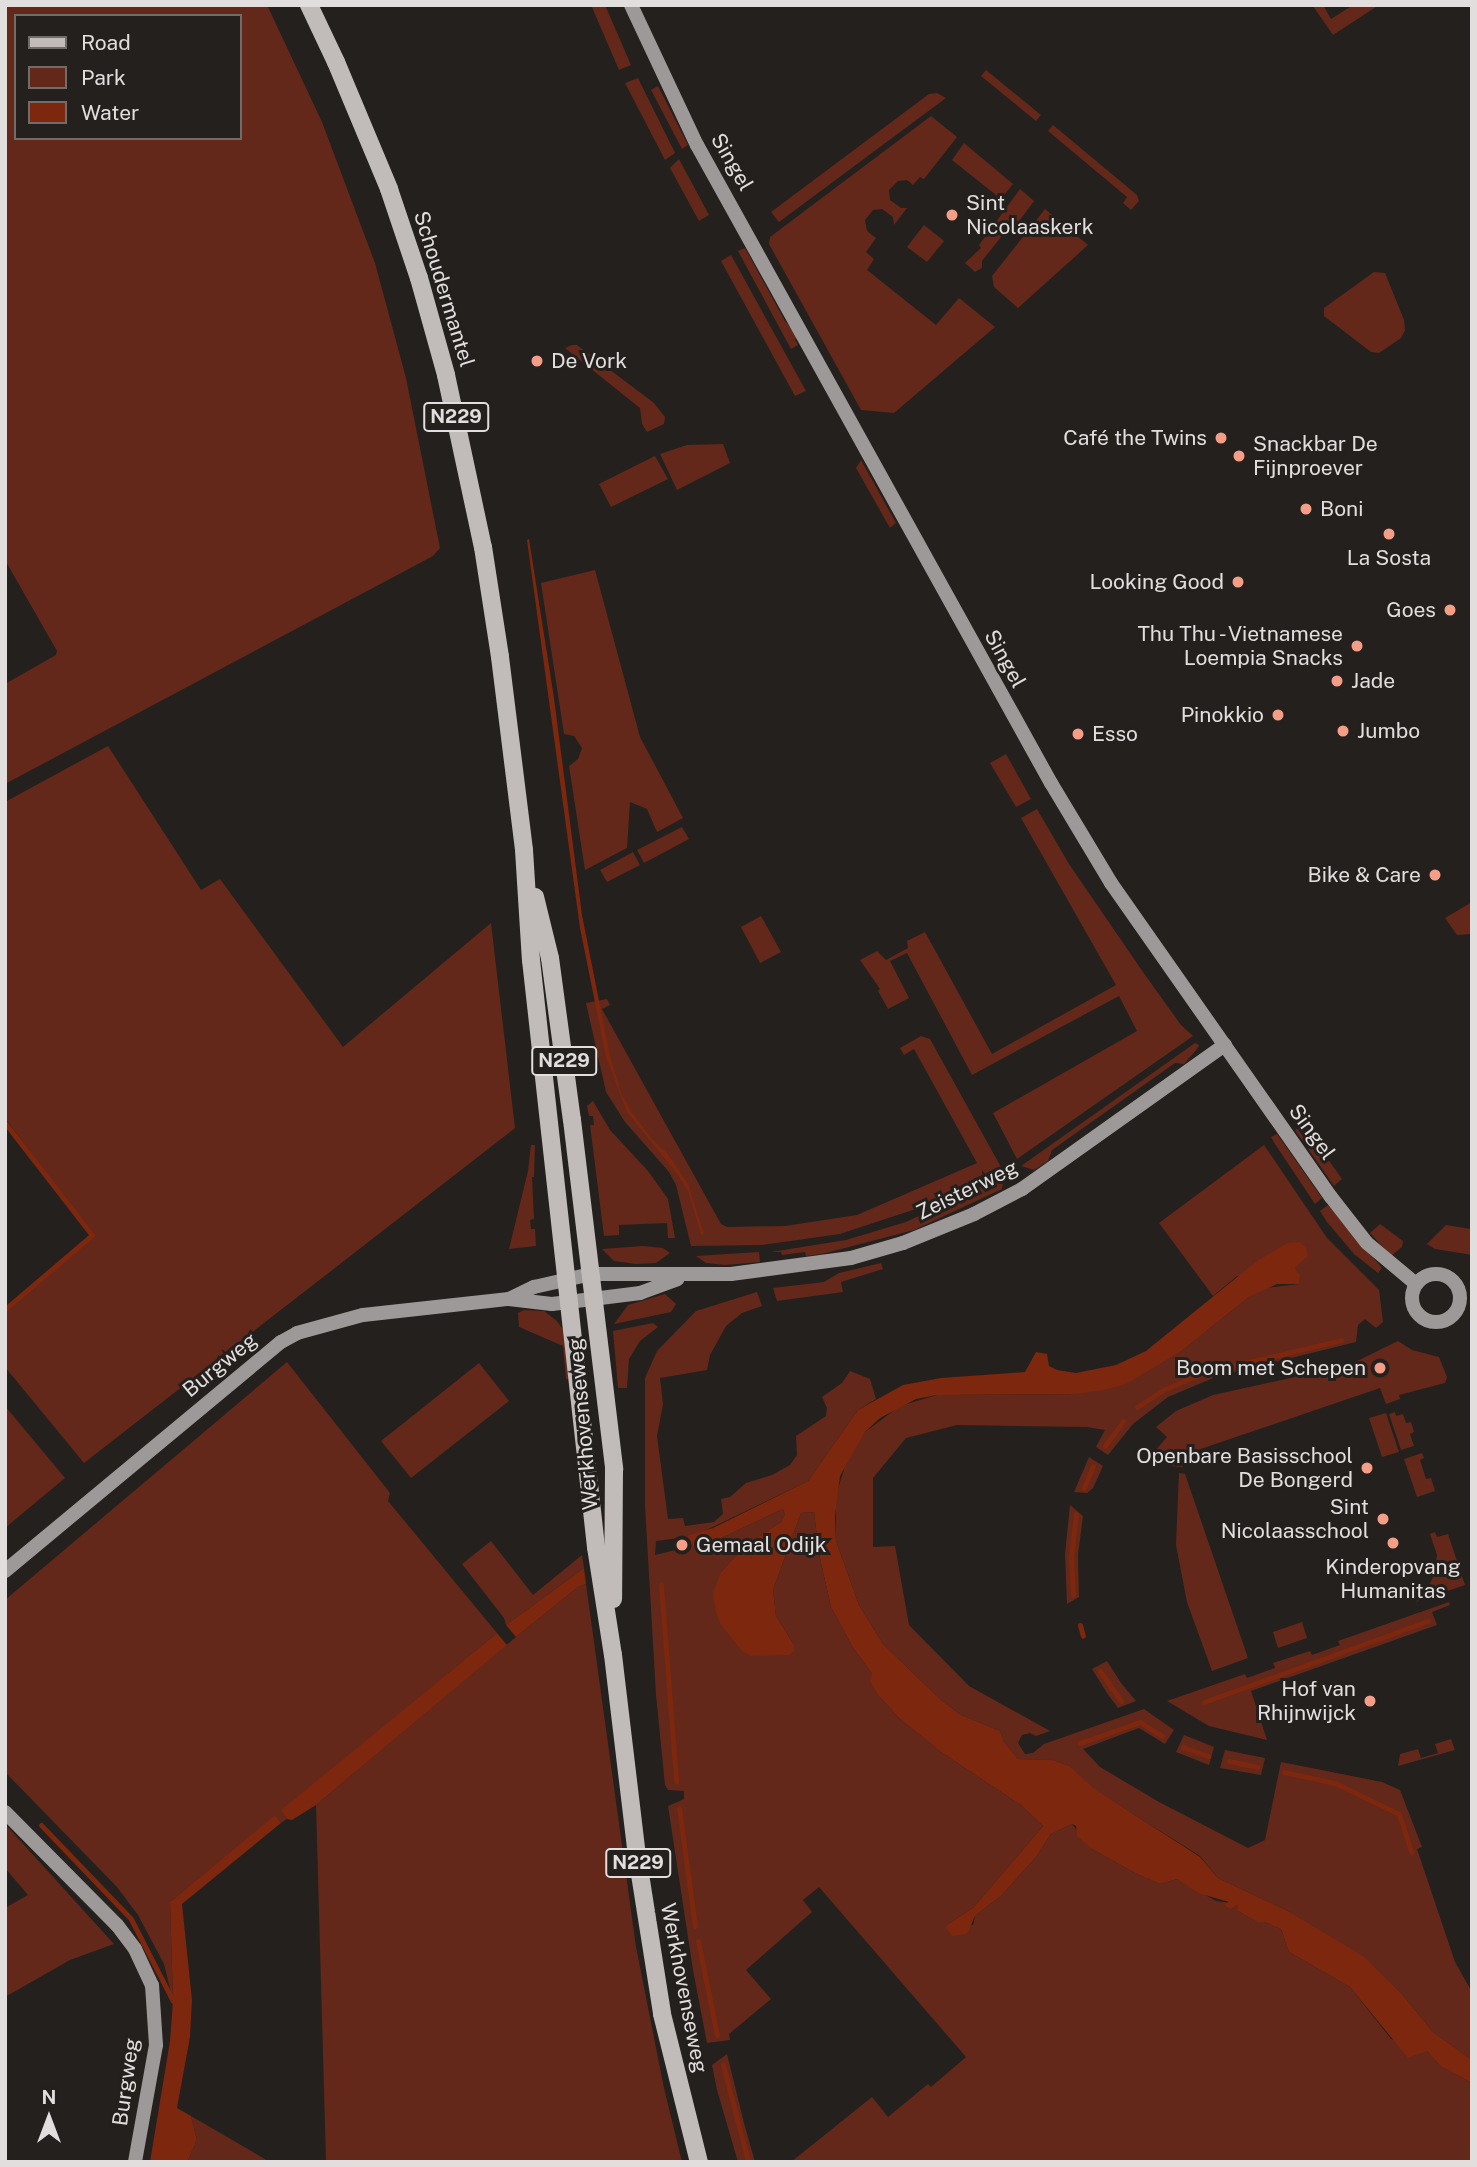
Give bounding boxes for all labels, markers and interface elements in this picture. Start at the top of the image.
legend [14,14,242,140]
text: Road [81,30,131,55]
text: Park [81,65,126,90]
text: Water [81,100,139,125]
street label: Singel [705,129,759,195]
place label: Sint Nicolaaskerk [966,190,1093,240]
marker: Sint Nicolaaskerk [944,207,960,223]
street label: Schoudermantel [408,208,480,370]
place label: De Vork [551,348,628,374]
marker: De Vork [529,353,545,369]
road number: N229 [423,402,489,432]
place label: Café the Twins [1063,425,1207,451]
marker: Café the Twins [1213,430,1229,446]
place label: Snackbar De Fijnproever [1253,431,1378,481]
marker: Snackbar De Fijnproever [1231,448,1247,464]
place label: Boni [1320,496,1363,522]
marker: Boni [1298,501,1314,517]
marker: La Sosta [1381,526,1397,542]
place label: La Sosta [1347,545,1431,571]
place label: Looking Good [1089,569,1224,595]
marker: Looking Good [1230,574,1246,590]
place label: Goes [1386,597,1436,623]
marker: Goes [1442,602,1458,618]
place label: Thu Thu - Vietnamese Loempia Snacks [1131,621,1343,671]
street label: Singel [979,626,1031,692]
marker: Thu Thu - Vietnamese Loempia Snacks [1349,638,1365,654]
place label: Jade [1351,668,1395,694]
marker: Jade [1329,673,1345,689]
place label: Pinokkio [1181,702,1264,728]
marker: Pinokkio [1270,707,1286,723]
place label: Jumbo [1357,718,1420,744]
place label: Esso [1092,721,1138,747]
marker: Jumbo [1335,723,1351,739]
marker: Esso [1070,726,1086,742]
place label: Bike & Care [1307,862,1421,888]
marker: Bike & Care [1427,867,1443,883]
road number: N229 [531,1046,597,1077]
street label: Singel [1283,1099,1341,1165]
street label: Zeisterweg [912,1155,1022,1225]
street label: Burgweg [178,1327,262,1403]
street label: Werkhovenseweg [563,1337,603,1511]
place label: Boom met Schepen [1176,1355,1366,1381]
marker: Boom met Schepen [1372,1360,1388,1376]
place label: Openbare Basisschool De Bongerd [1136,1443,1353,1493]
marker: Openbare Basisschool De Bongerd [1359,1460,1375,1476]
place label: Sint Nicolaasschool [1221,1494,1369,1544]
marker: Sint Nicolaasschool [1375,1511,1391,1527]
place label: Gemaal Odijk [696,1532,827,1558]
marker: Kinderopvang Humanitas [1385,1535,1401,1551]
marker: Gemaal Odijk [674,1537,690,1553]
place label: Kinderopvang Humanitas [1325,1554,1461,1604]
place label: Hof van Rhijnwijck [1257,1676,1356,1726]
marker: Hof van Rhijnwijck [1362,1693,1378,1709]
road number: N229 [605,1848,671,1879]
street label: Werkhovenseweg [655,1901,713,2075]
street label: Burgweg [107,2036,145,2128]
north arrow [14,2083,84,2153]
text: N [42,2086,56,2108]

